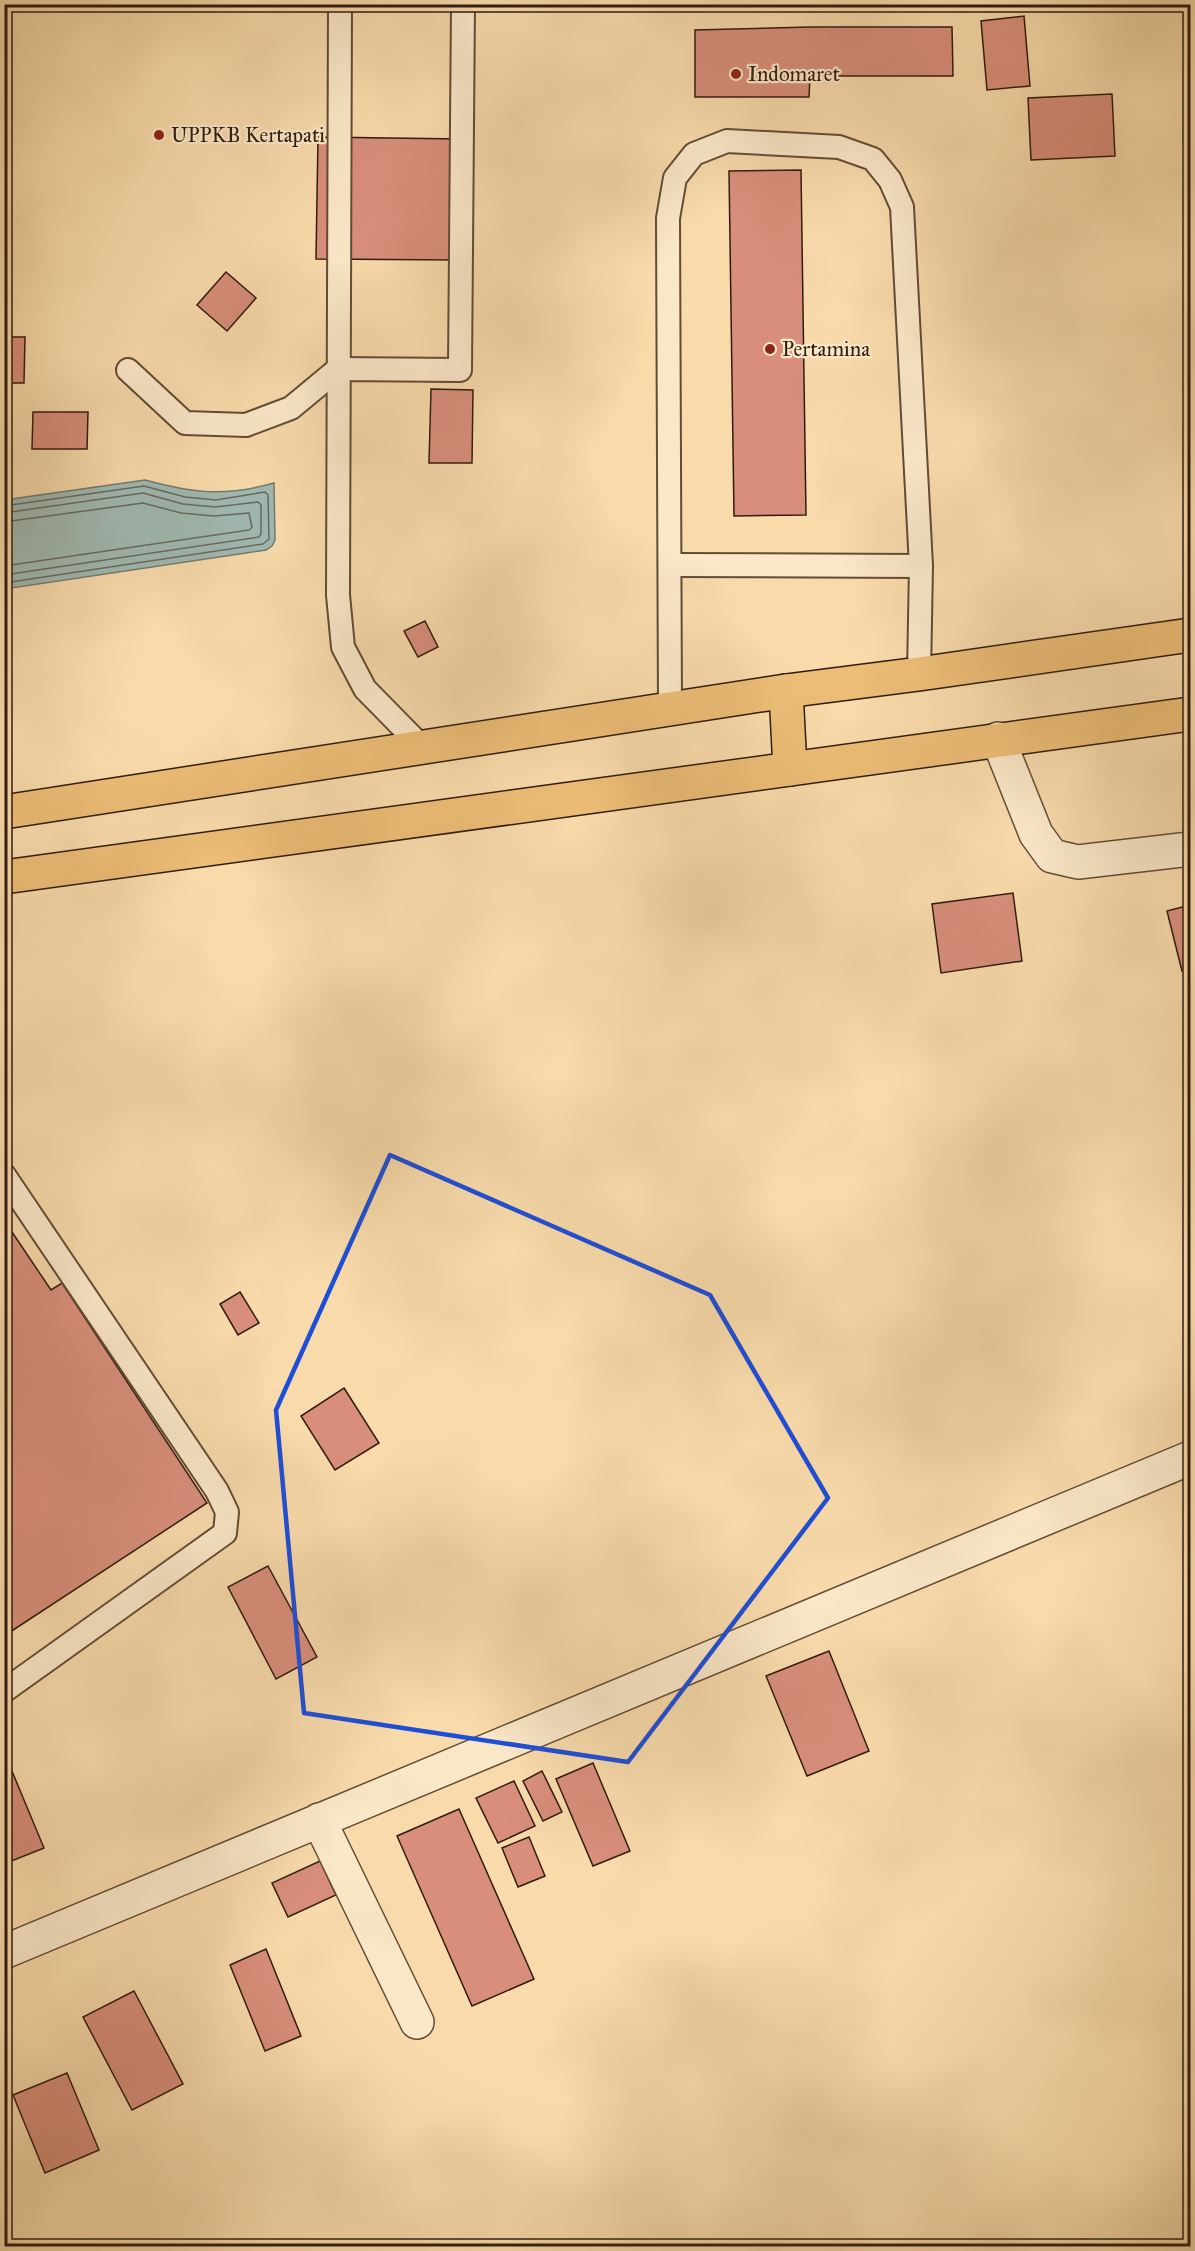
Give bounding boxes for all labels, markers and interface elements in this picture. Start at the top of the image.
place label: Indomaret [748,61,841,87]
marker: Indomaret [729,67,743,81]
place label: UPPKB Kertapati [171,122,325,148]
marker: UPPKB Kertapati [152,128,166,142]
place label: Pertamina [782,336,870,362]
marker: Pertamina [763,342,777,356]

